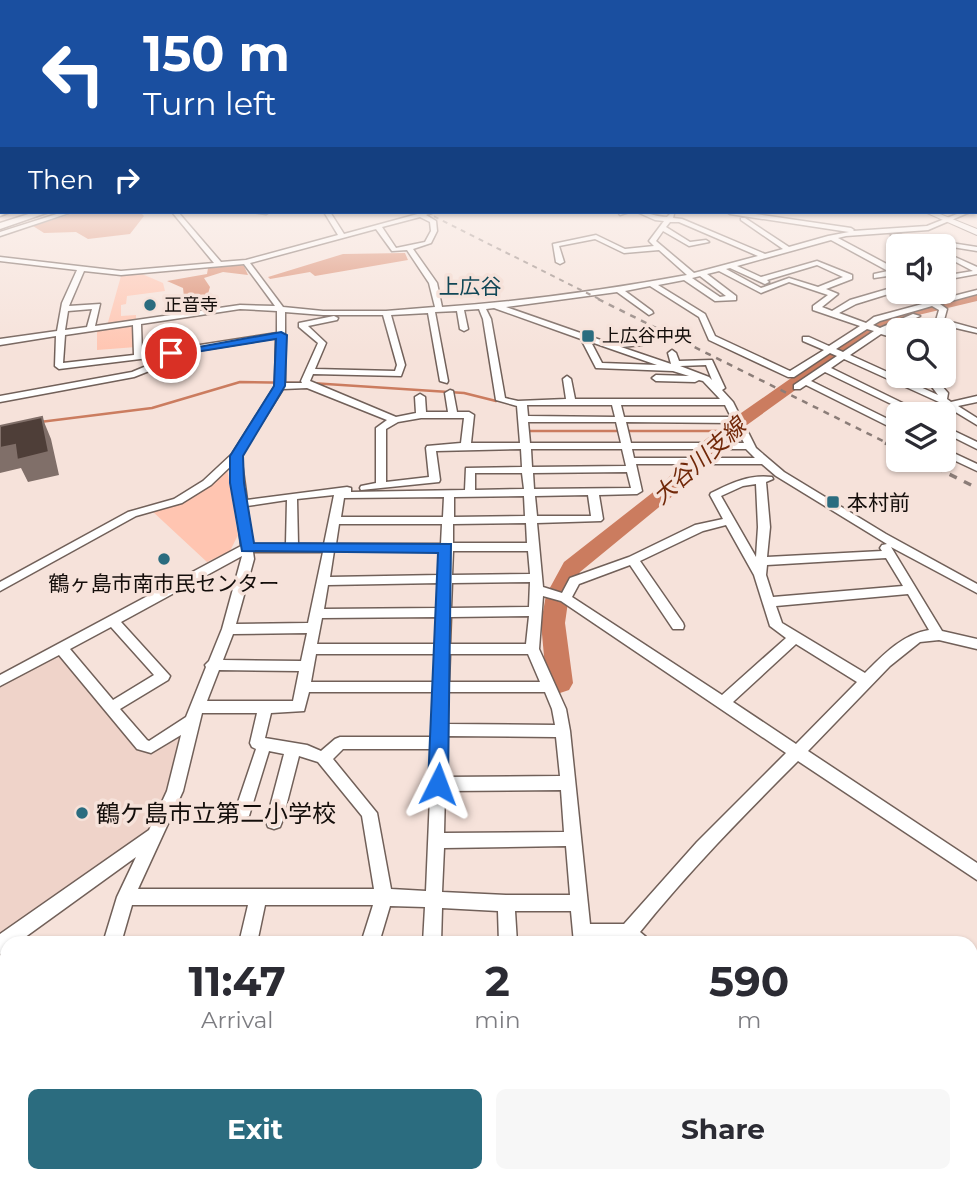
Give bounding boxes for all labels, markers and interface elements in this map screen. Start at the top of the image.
text: 150 m [143,24,290,83]
icon: left [28,28,119,119]
text: Turn left [143,84,277,123]
icon: right [108,161,146,199]
text: Then [28,164,94,196]
map controls [886,234,956,472]
button: sound [886,234,956,304]
district label: 上広谷 [439,274,502,299]
place label: 正音寺 [164,294,218,316]
marker: 正音寺 [142,297,158,313]
button: search [886,318,956,388]
pin [141,323,201,383]
place label: 上広谷中央 [602,325,692,347]
marker: 上広谷中央 [580,328,596,344]
icon: arrive [152,334,190,372]
button: layers [886,402,956,472]
water label: 大谷川支線 [647,410,753,510]
place label: 本村前 [847,490,910,515]
marker: 本村前 [825,494,841,510]
marker: 鶴ヶ島市南市民センター [156,551,172,567]
place label: 鶴ヶ島市南市民センター [49,571,280,596]
position arrow [401,747,475,821]
place label: 鶴ケ島市立第二小学校 [96,799,336,828]
marker: 鶴ケ島市立第二小学校 [74,805,90,821]
text: 11:47 [189,955,286,1007]
text: 2 [485,955,510,1007]
text: 590 [709,955,789,1007]
text: Arrival [201,1006,273,1034]
text: min [474,1006,521,1034]
text: m [737,1006,761,1034]
button: Exit [28,1089,482,1169]
button: Share [496,1089,950,1169]

